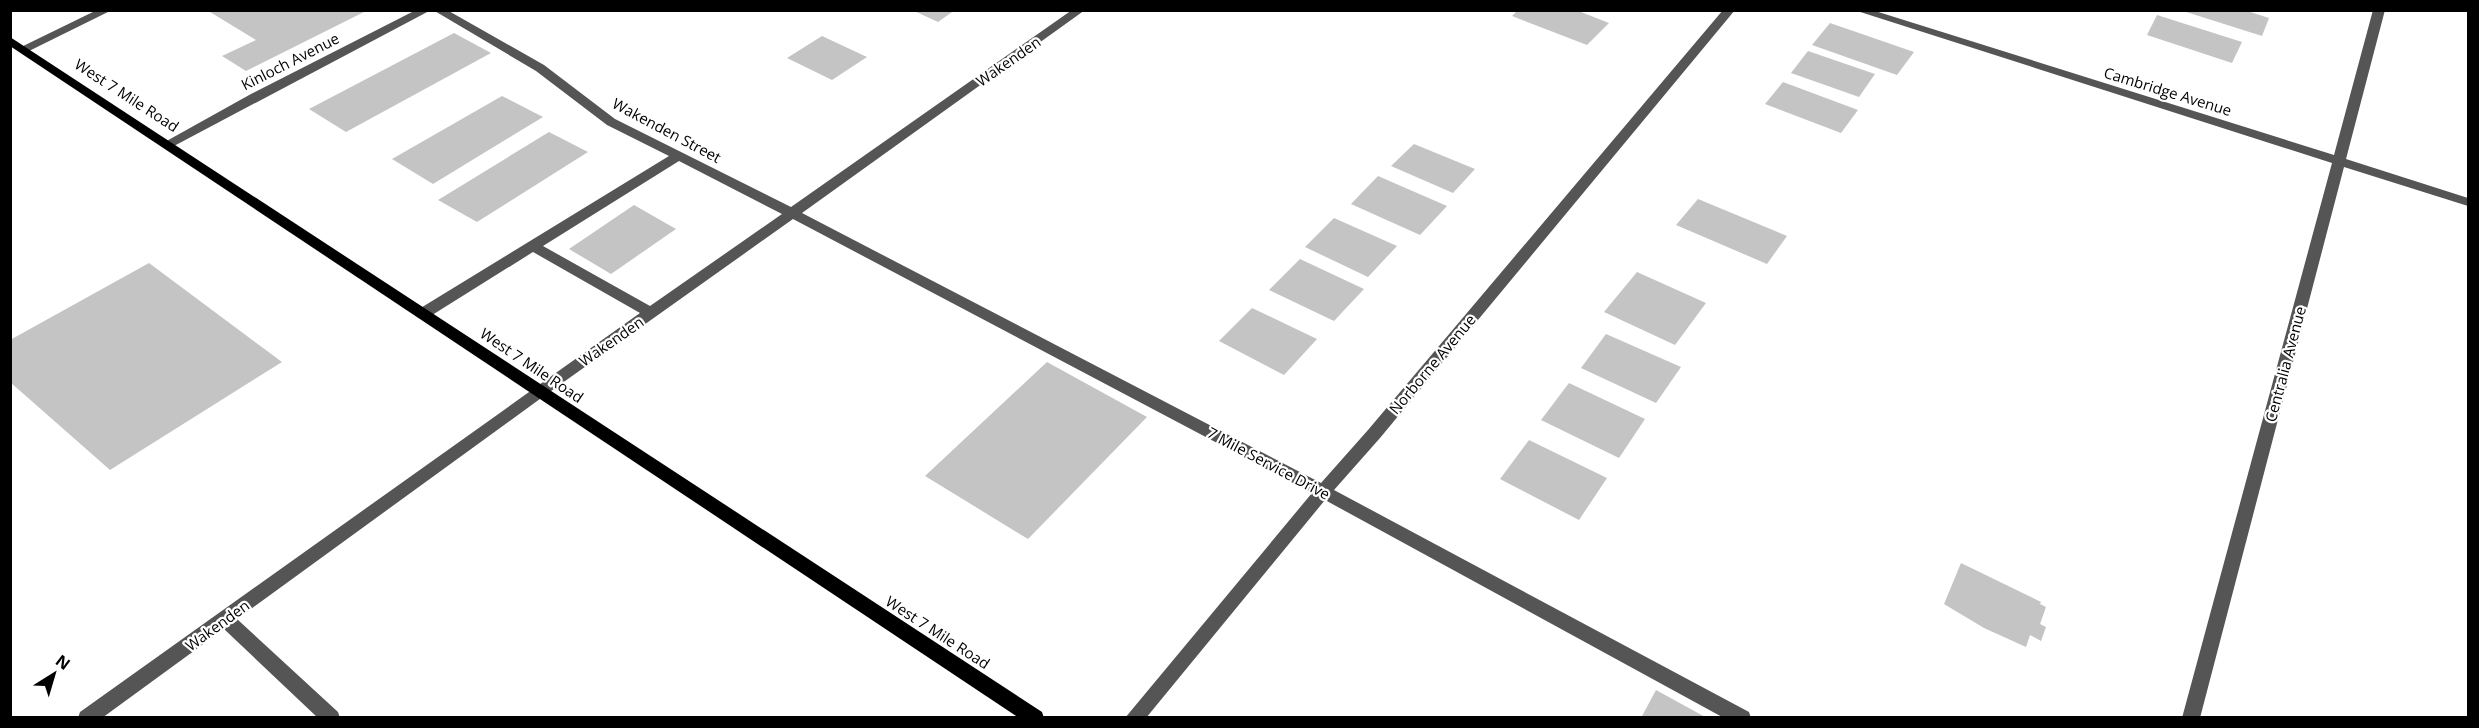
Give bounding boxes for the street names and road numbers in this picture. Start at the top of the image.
street label: Kinloch Avenue [238,28,342,94]
street label: Wakenden [972,31,1044,91]
street label: West 7 Mile Road [71,54,183,136]
street label: Cambridge Avenue [2102,62,2234,120]
street label: Wakenden Street [609,93,725,167]
street label: Centralia Avenue [2260,304,2310,424]
street label: Norborne Avenue [1384,310,1480,418]
street label: Wakenden [575,311,647,371]
street label: West 7 Mile Road [477,323,587,407]
street label: 7 Mile Service Drive [1204,422,1334,504]
street label: West 7 Mile Road [882,591,994,673]
street label: Wakenden [181,595,253,655]

